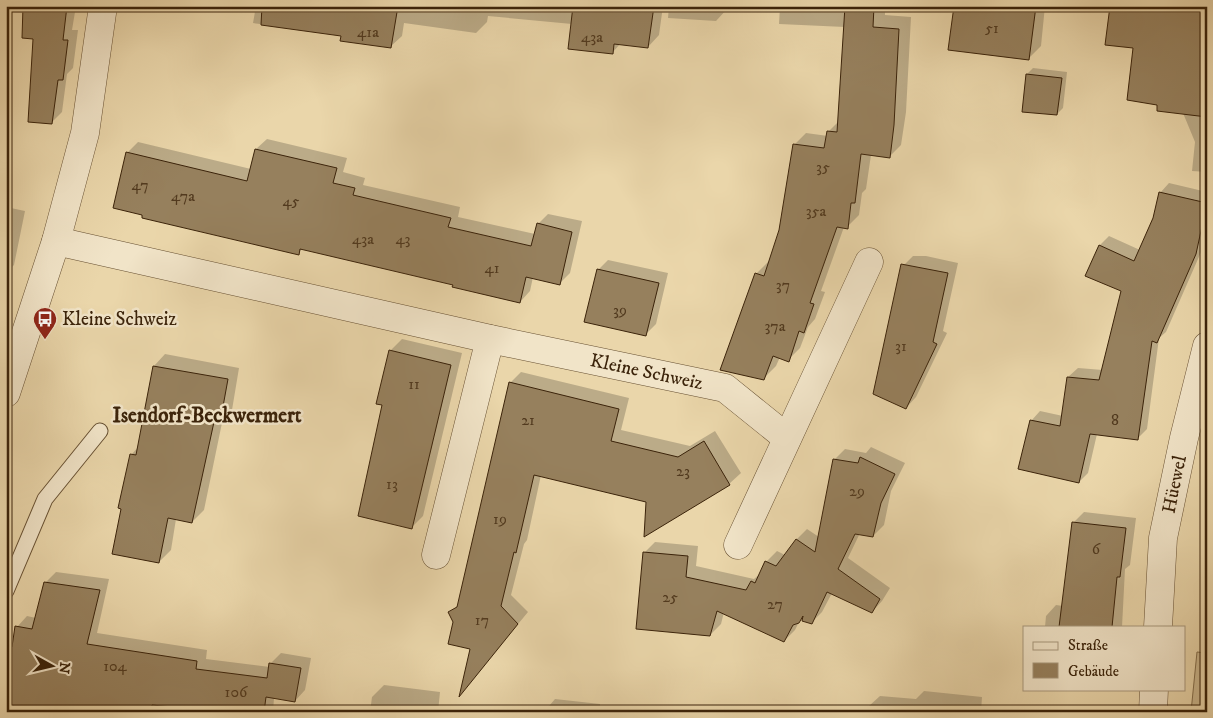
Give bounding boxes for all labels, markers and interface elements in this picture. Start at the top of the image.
house number: 51 [985,18,999,38]
house number: 41a [357,22,379,42]
house number: 43a [581,27,603,47]
house number: 35 [816,157,830,177]
house number: 47 [131,175,149,195]
house number: 47a [171,186,195,206]
house number: 45 [282,191,300,211]
house number: 35a [806,201,827,221]
house number: 43a [352,229,374,249]
house number: 43 [395,229,411,249]
house number: 41 [484,258,500,278]
house number: 37 [776,275,790,295]
house number: 39 [613,300,627,320]
bus stop icon: Kleine Schweiz [32,306,58,340]
place label: Kleine Schweiz [62,308,177,331]
house number: 37a [764,316,786,336]
house number: 31 [895,336,907,356]
street label: Kleine Schweiz [588,349,705,395]
house number: 11 [408,374,420,394]
district label: Isendorf-Beckwermert [112,403,302,429]
house number: 21 [521,410,535,430]
house number: 8 [1111,410,1119,430]
street label: Hüewel [1157,453,1192,515]
house number: 23 [676,461,690,481]
house number: 13 [386,474,398,494]
house number: 29 [849,481,865,501]
house number: 19 [493,509,507,529]
house number: 6 [1092,539,1101,559]
house number: 25 [662,587,678,607]
house number: 27 [767,594,783,614]
house number: 17 [475,610,489,630]
legend [1023,626,1186,690]
text: Straße [1068,636,1108,655]
north arrow [28,640,78,690]
house number: 104 [103,656,128,676]
text: N [54,661,74,675]
text: Gebäude [1068,662,1119,681]
house number: 106 [225,682,248,702]

